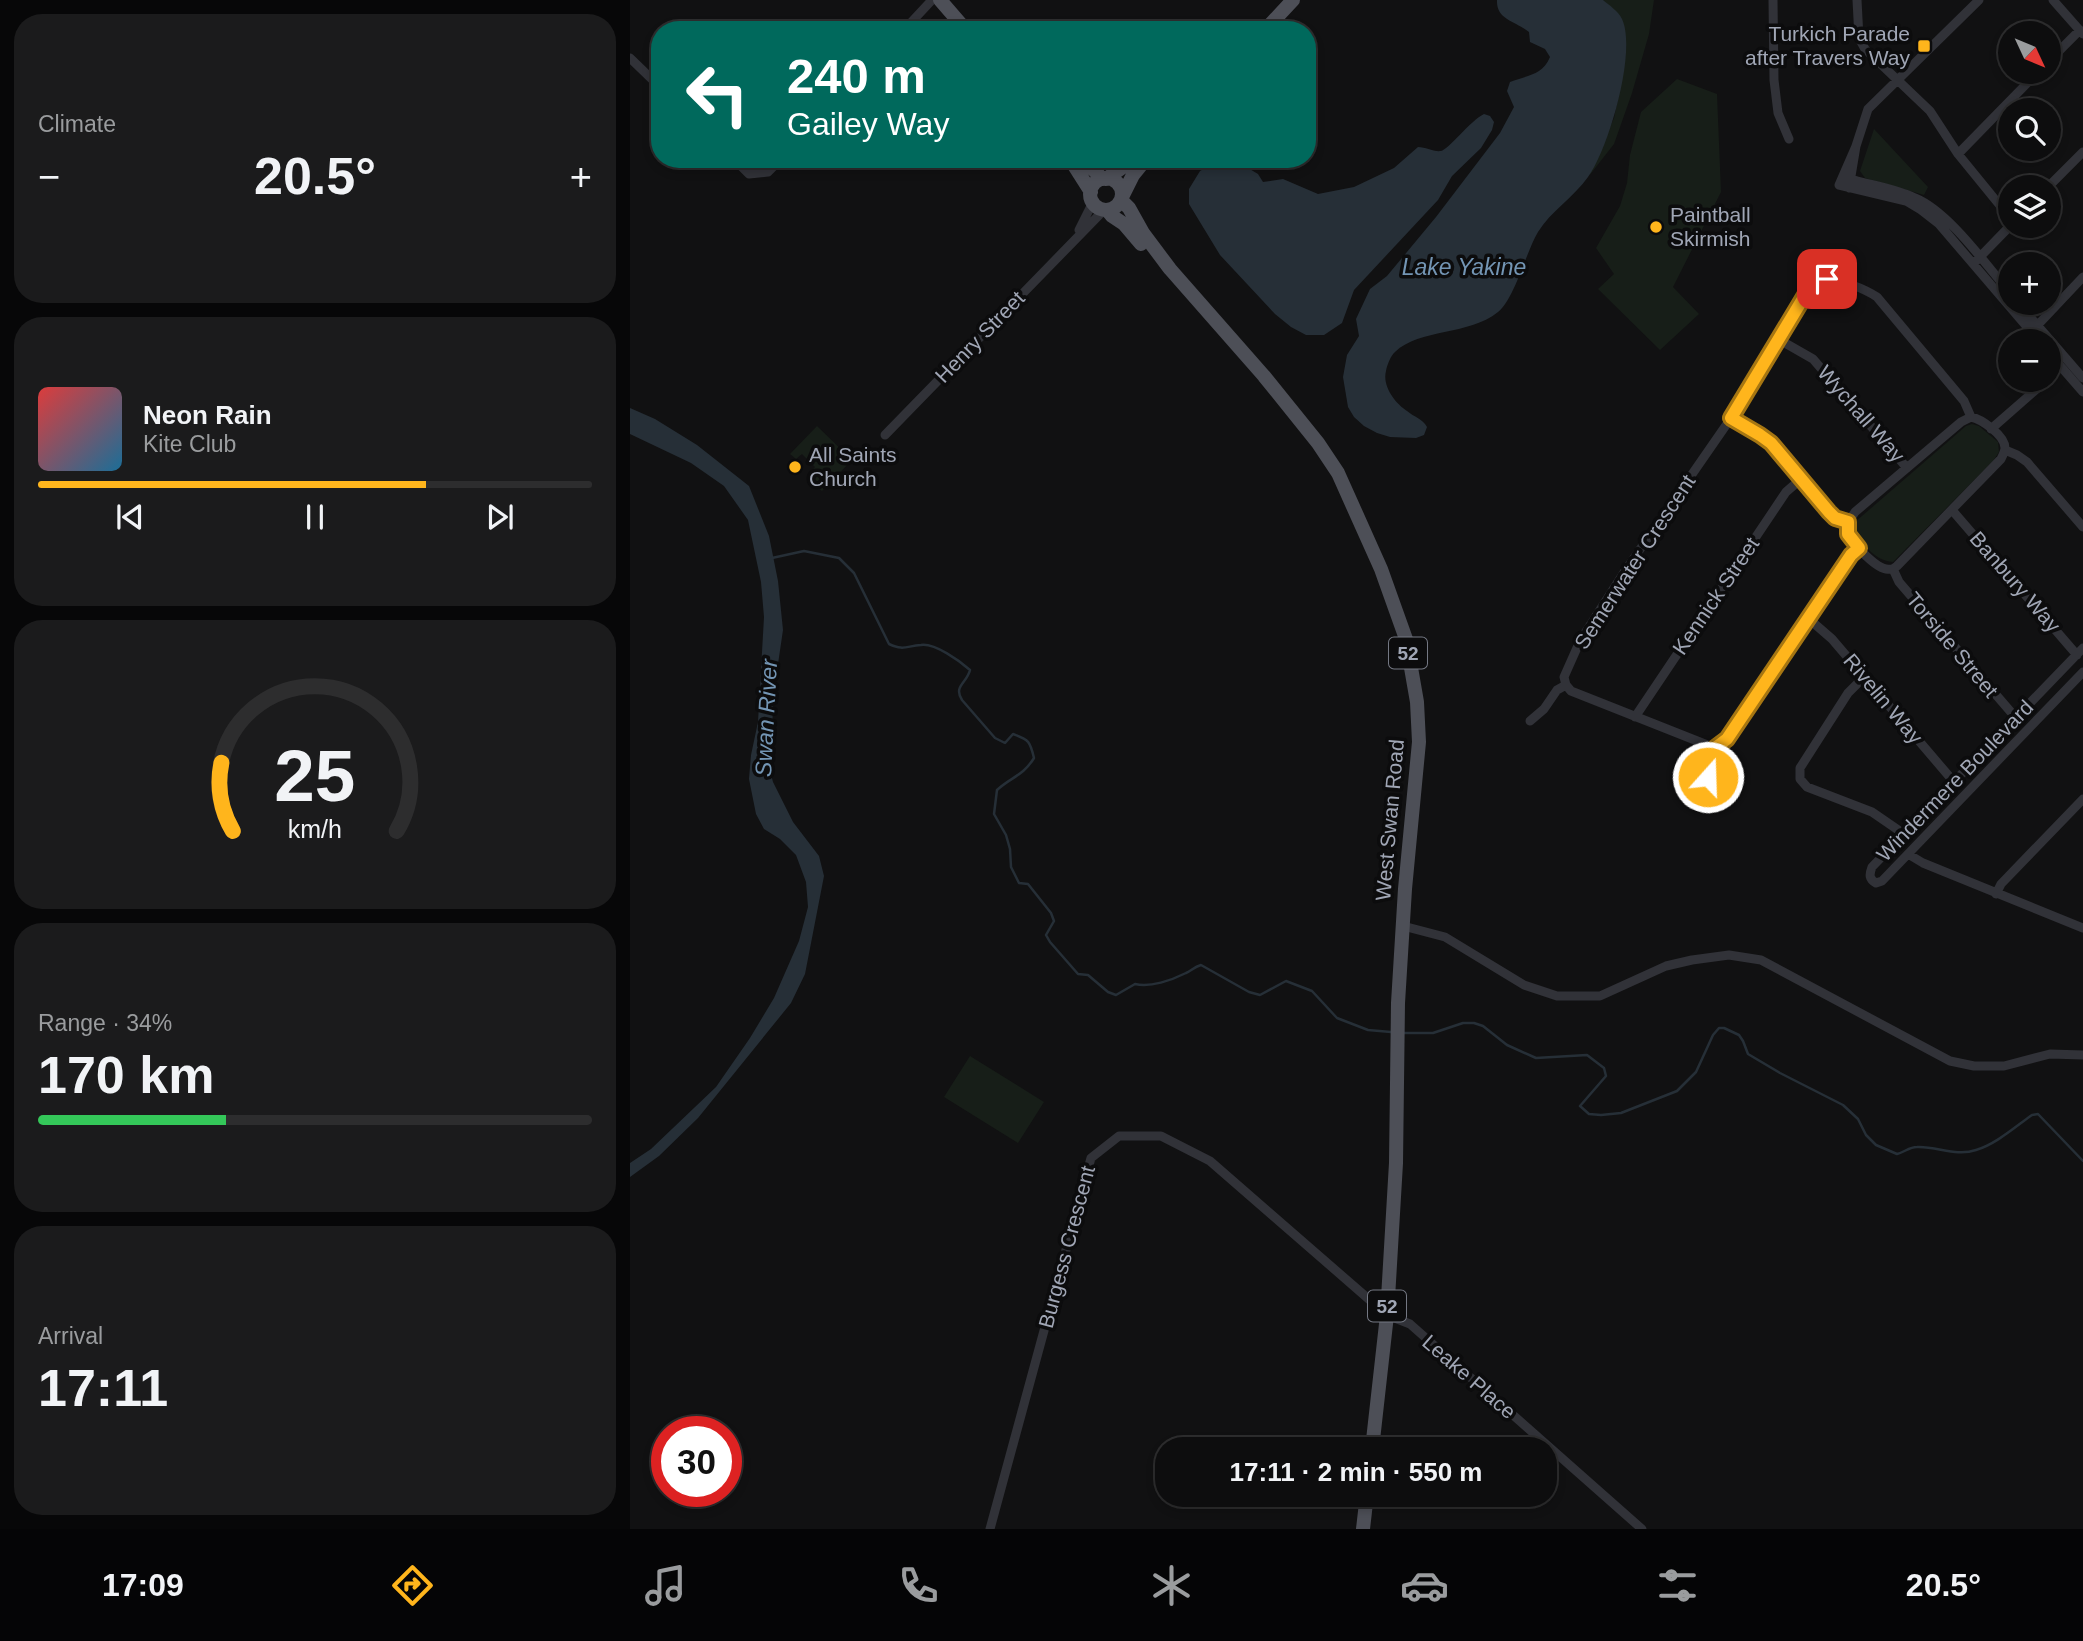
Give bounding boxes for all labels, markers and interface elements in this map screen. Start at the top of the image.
north arrow [1998,21,2062,84]
map controls [1998,21,2061,392]
place label: Turkich Parade after Travers Way [1745,22,1910,69]
marker: Turkich Parade after Travers Way [1916,38,1932,54]
icon: left [672,49,763,140]
text: 240 m [787,49,926,103]
button: search [1998,98,2061,161]
text: Gailey Way [787,106,949,142]
text: Climate [38,111,116,137]
text: 20.5° [254,147,376,205]
text: − [38,156,60,198]
text: + [570,156,592,198]
button: layers [1998,175,2061,238]
place label: Paintball Skirmish [1670,203,1751,250]
marker: Paintball Skirmish [1648,219,1664,235]
pin [1797,249,1857,309]
button: + [1998,252,2061,315]
water label: Lake Yakine [1402,254,1526,280]
icon: arrive [1808,260,1846,298]
street label: Henry Street [930,286,1029,387]
button: − [1998,329,2061,392]
street label: Wychall Way [1813,361,1910,467]
text: Neon Rain [143,400,272,430]
text: Kite Club [143,431,236,457]
place label: All Saints Church [809,443,897,490]
marker: All Saints Church [787,459,803,475]
street label: Semerwater Crescent [1570,470,1700,653]
icon: previous [111,498,149,536]
icon: pause [296,498,334,536]
icon: next [481,498,519,536]
street label: Banbury Way [1966,527,2065,637]
street label: Kennick Street [1668,533,1763,659]
street label: Torside Street [1902,588,2003,702]
road number: 52 [1389,638,1427,668]
street label: Rivelin Way [1839,649,1928,749]
water label: Swan River [750,657,782,777]
street label: Windermere Boulevard [1872,695,2038,866]
text: 25 [275,735,355,816]
street label: West Swan Road [1371,738,1408,902]
position arrow [1671,740,1745,814]
text: km/h [288,814,342,842]
text: Range · 34% [38,1010,172,1036]
text: 170 km [38,1046,214,1104]
street label: Burgess Crescent [1034,1163,1099,1330]
road number: 52 [1368,1290,1406,1322]
text: Arrival [38,1323,103,1349]
street label: Leake Place [1418,1330,1520,1423]
text: 17:11 [38,1359,168,1417]
speed limit sign: 30 [651,1416,742,1507]
text: 17:11 · 2 min · 550 m [1230,1457,1482,1487]
icon: directions [388,1561,437,1610]
icon: music [641,1561,690,1610]
icon: phone [894,1561,943,1610]
icon: climate [1147,1561,1196,1610]
icon: car [1400,1561,1449,1610]
icon: filters [1653,1561,1702,1610]
text: 17:09 [102,1567,184,1603]
text: 20.5° [1906,1567,1981,1603]

